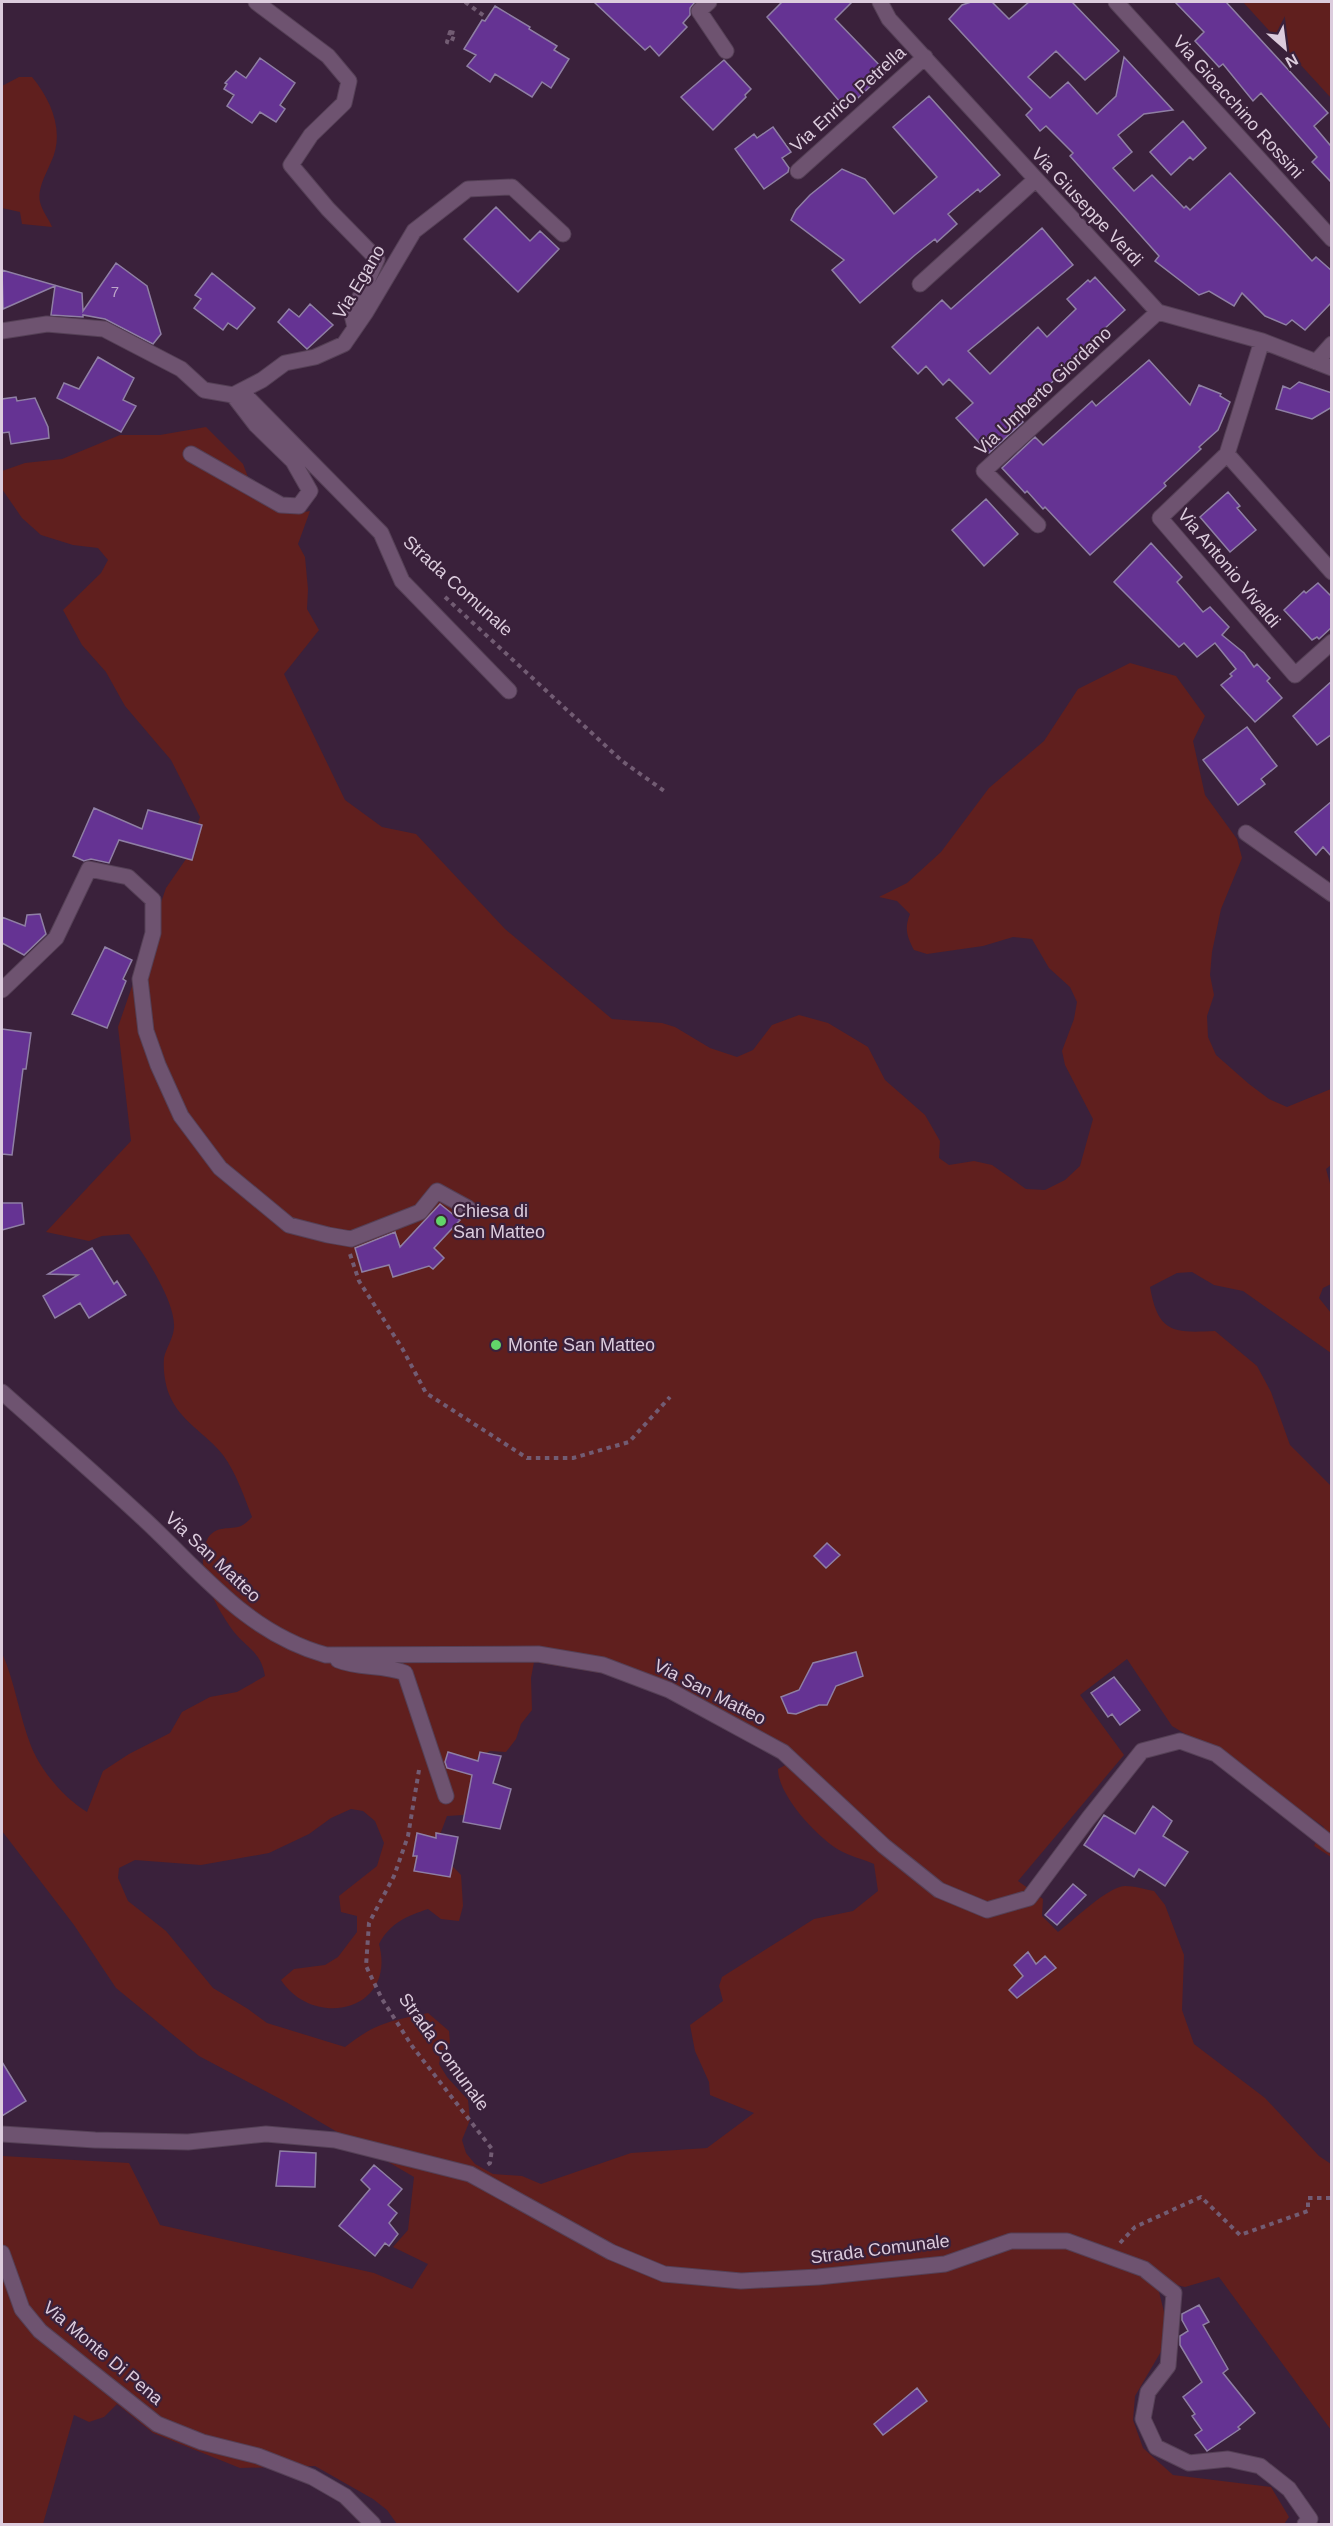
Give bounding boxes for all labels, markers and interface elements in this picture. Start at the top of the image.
north arrow [1255,18,1315,78]
street label: Via Gioacchino Rossini [1169,32,1307,182]
street label: Via Enrico Petrella [786,41,910,156]
text: N [1283,51,1301,71]
street label: Via Giuseppe Verdi [1027,144,1147,270]
street label: Via Egano [329,241,389,323]
house number: 7 [111,283,119,300]
street label: Via Umberto Giordano [971,323,1115,459]
street label: Via Antonio Vivaldi [1174,505,1284,631]
street label: Strada Comunale [399,532,517,640]
place label: Chiesa di San Matteo [453,1201,545,1242]
marker: Chiesa di San Matteo [434,1214,448,1228]
place label: Monte San Matteo [508,1335,655,1355]
marker: Monte San Matteo [489,1338,503,1352]
street label: Via San Matteo [161,1508,265,1606]
street label: Via San Matteo [651,1655,769,1729]
street label: Strada Comunale [395,1989,493,2115]
street label: Strada Comunale [809,2231,951,2267]
street label: Via Monte Di Pena [39,2297,168,2409]

